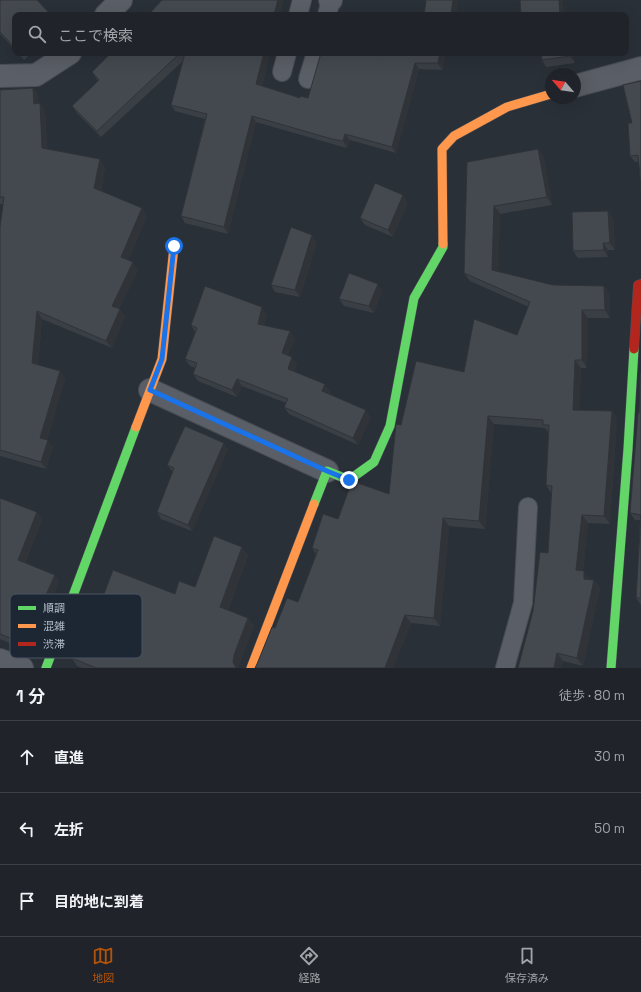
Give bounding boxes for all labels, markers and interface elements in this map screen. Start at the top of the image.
search box [12,12,629,56]
icon: search [26,23,48,45]
text: ここで検索 [58,26,133,45]
north arrow [545,68,581,104]
route start [165,237,183,255]
route end [340,471,358,489]
legend [10,594,142,658]
text: 順調 [43,601,65,615]
text: 混雑 [43,619,65,633]
text: 渋滞 [43,637,65,651]
text: 1 分 [16,685,45,707]
text: 徒歩 · 80 m [559,687,625,704]
icon: ahead [16,746,38,768]
text: 直進 [54,748,84,767]
text: 30 m [594,748,625,765]
icon: left [16,818,38,840]
text: 左折 [54,820,84,839]
text: 50 m [594,820,625,837]
icon: arrive [16,890,38,912]
text: 目的地に到着 [54,892,144,911]
tab: 地図 [92,945,114,985]
tab: 経路 [298,945,320,985]
tab: 保存済み [505,945,549,985]

